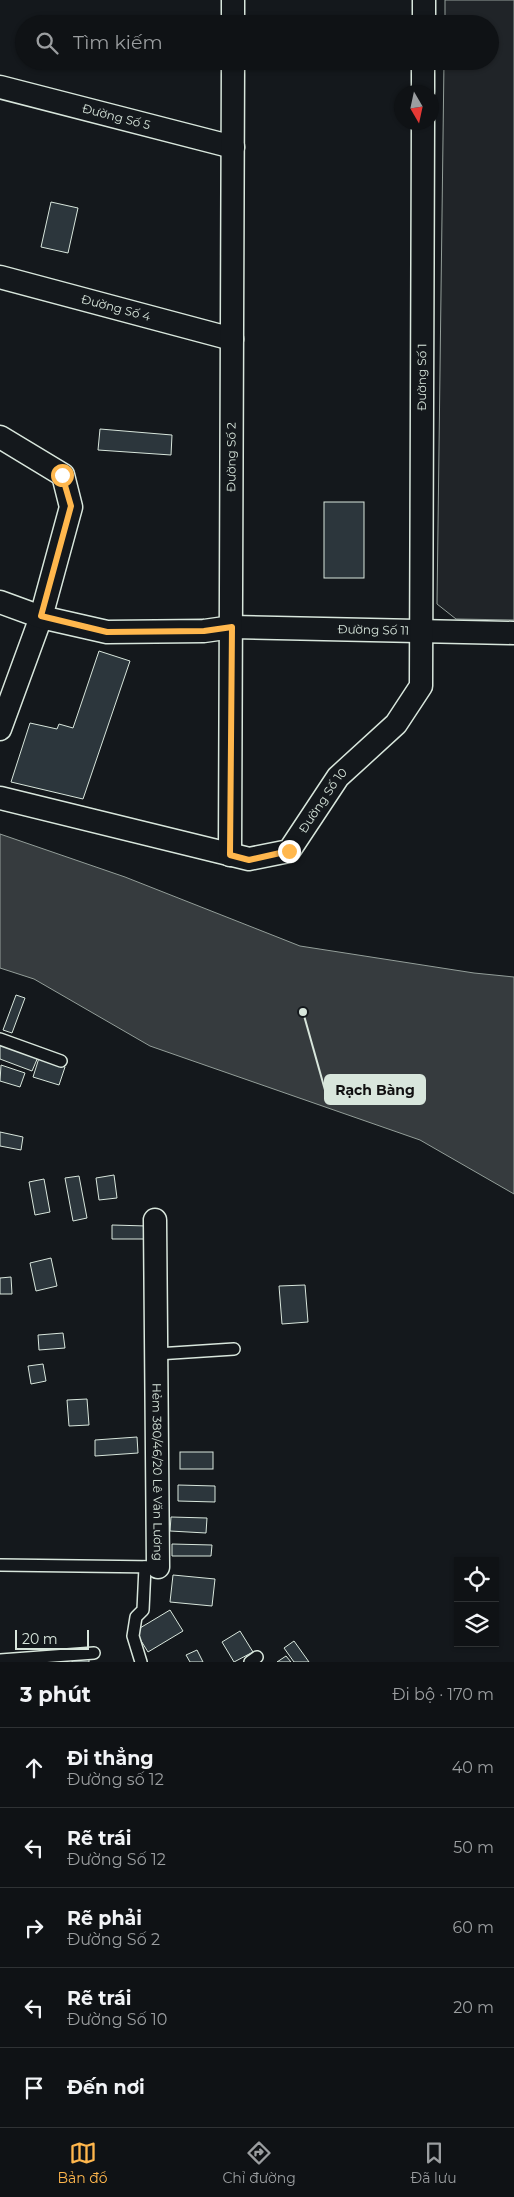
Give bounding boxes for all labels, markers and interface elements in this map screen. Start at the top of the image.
search box [15,15,499,70]
icon: search [33,29,61,57]
text: Tìm kiếm [73,31,163,54]
north arrow [394,85,439,130]
street label: Đường Số 5 [81,100,152,132]
street label: Đường Số 4 [80,291,152,324]
street label: Đường Số 1 [414,343,429,411]
street label: Đường Số 2 [223,422,239,492]
route start [51,464,74,487]
street label: Đường Số 11 [337,621,409,638]
street label: Đường Số 10 [295,764,350,836]
route end [278,840,301,863]
callout: Rạch Bàng [325,1075,425,1104]
text: Rạch Bàng [335,1081,415,1099]
street label: Hẻm 380/46/20 Lê Văn Lương [149,1383,166,1561]
map controls [454,1557,499,1647]
button: locate [454,1557,499,1602]
button: layers [454,1602,499,1647]
scale bar [15,1627,89,1650]
text: 20 m [22,1630,58,1648]
text: 3 phút [20,1682,91,1707]
text: Đi bộ · 170 m [392,1685,494,1704]
text: Đi thẳng [67,1747,154,1770]
icon: ahead [20,1754,48,1782]
text: 40 m [452,1758,494,1777]
text: Đường số 12 [67,1770,164,1789]
text: Rẽ trái [67,1827,132,1850]
icon: left [20,1834,48,1862]
text: 50 m [453,1838,494,1857]
text: Đường Số 12 [67,1850,166,1869]
text: Rẽ phải [67,1907,142,1930]
icon: right [20,1914,48,1942]
text: 60 m [452,1918,494,1937]
text: Đường Số 2 [67,1930,160,1949]
text: Rẽ trái [67,1987,132,2010]
icon: left [20,1994,48,2022]
text: 20 m [453,1998,494,2017]
text: Đường Số 10 [67,2010,167,2029]
icon: arrive [20,2074,48,2102]
text: Đến nơi [67,2076,145,2099]
tab: Bản đồ [57,2139,108,2187]
tab: Chỉ đường [222,2139,296,2187]
tab: Đã lưu [411,2139,457,2187]

